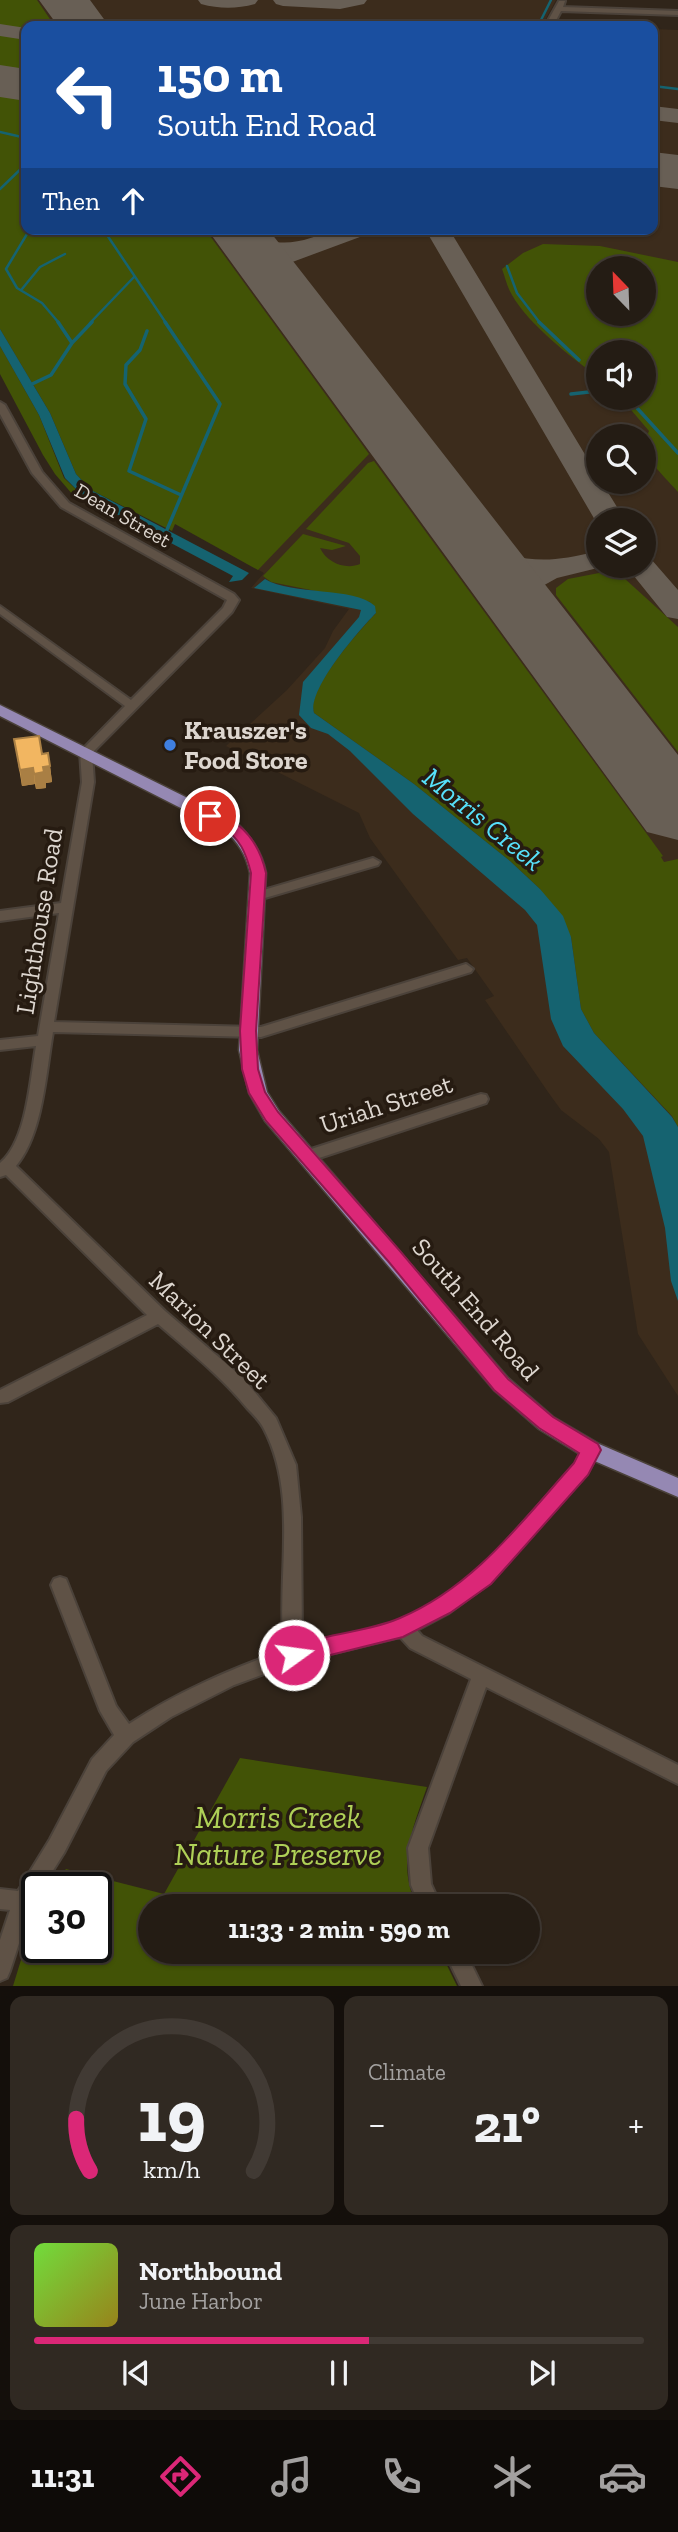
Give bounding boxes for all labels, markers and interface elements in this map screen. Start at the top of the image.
text: 150 m [157,46,283,105]
icon: left [42,49,133,140]
text: South End Road [157,106,376,144]
icon: ahead [114,182,152,220]
text: Then [42,185,100,217]
north arrow [586,256,656,326]
map controls [586,256,656,578]
button: sound [586,340,656,410]
button: search [586,424,656,494]
street label: Dean Street [70,477,176,553]
button: layers [586,508,656,578]
place label: Krauszer's Food Store [184,714,308,776]
marker: Krauszer's Food Store [162,737,178,753]
water label: Morris Creek [416,761,550,877]
pin [180,786,240,846]
icon: arrive [191,797,229,835]
street label: Lighthouse Road [9,826,69,1016]
street label: Uriah Street [316,1067,457,1140]
street label: South End Road [406,1231,546,1387]
street label: Marion Street [143,1264,278,1396]
position arrow [257,1618,331,1692]
park label: Morris Creek Nature Preserve [174,1798,382,1873]
speed limit sign: 30 [21,1872,112,1963]
text: 11:33 · 2 min · 590 m [228,1913,450,1945]
text: Climate [368,2058,446,2086]
text: 19 [138,2073,206,2161]
text: 21° [473,2093,540,2155]
text: − [368,2101,386,2147]
text: + [628,2101,644,2147]
text: km/h [143,2154,201,2184]
text: Northbound [139,2255,282,2287]
text: June Harbor [139,2287,263,2315]
icon: previous [117,2354,155,2392]
icon: pause [320,2354,358,2392]
icon: next [523,2354,561,2392]
icon: directions [156,2452,205,2501]
icon: music [267,2452,316,2501]
icon: phone [377,2452,426,2501]
icon: climate [488,2452,537,2501]
icon: car [598,2452,647,2501]
text: 11:31 [31,2457,95,2495]

